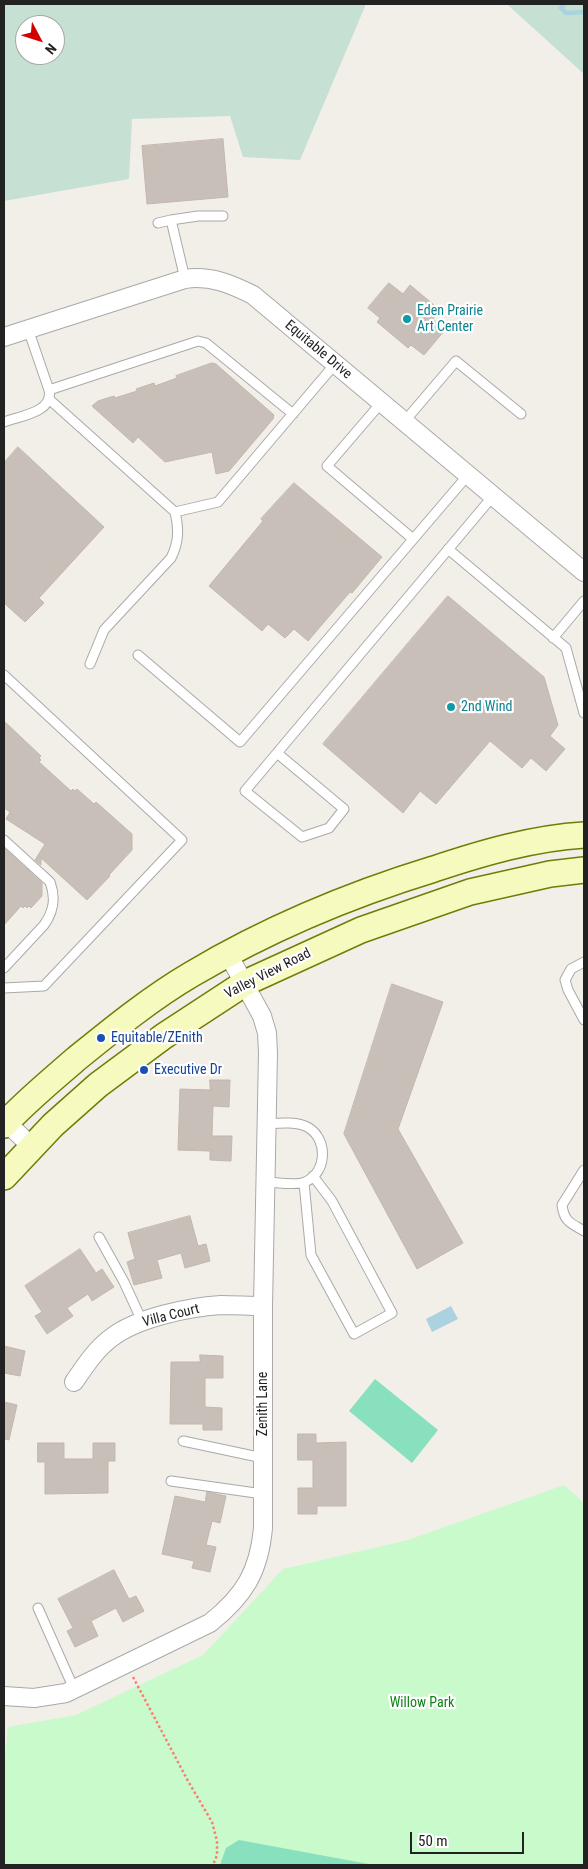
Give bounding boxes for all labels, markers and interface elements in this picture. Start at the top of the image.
north arrow [15,15,65,65]
text: N [42,41,60,57]
place label: Eden Prairie Art Center [417,303,483,336]
marker: Eden Prairie Art Center [401,313,413,325]
street label: Equitable Drive [281,317,355,383]
place label: 2nd Wind [461,699,512,715]
marker: 2nd Wind [445,701,457,713]
street label: Valley View Road [222,945,314,1003]
place label: Equitable/ZEnith [111,1030,203,1046]
marker: Equitable/ZEnith [95,1032,107,1044]
place label: Executive Dr [154,1062,222,1078]
marker: Executive Dr [138,1064,150,1076]
street label: Villa Court [141,1301,201,1331]
street label: Zenith Lane [255,1372,271,1436]
park label: Willow Park [390,1695,454,1711]
scale bar [413,1822,527,1854]
text: 50 m [418,1832,448,1850]

